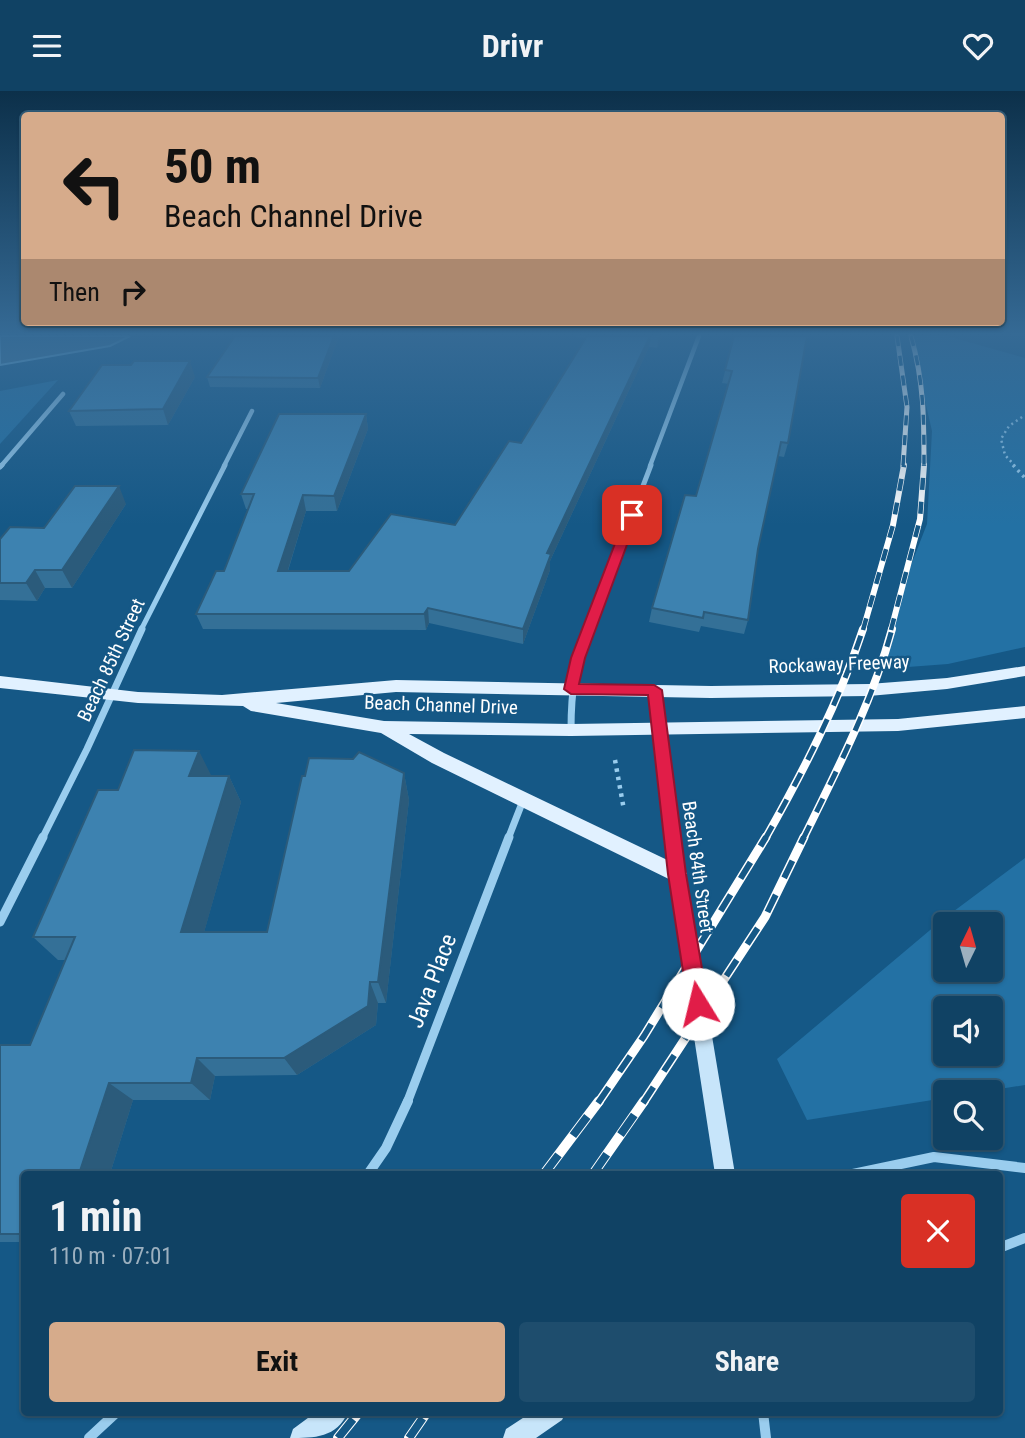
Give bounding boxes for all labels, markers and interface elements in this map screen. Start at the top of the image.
icon: menu [28,27,66,65]
text: Drivr [482,27,543,65]
icon: heart [959,27,997,65]
text: 50 m [164,138,261,195]
icon: left [49,140,140,231]
text: Beach Channel Drive [164,197,423,235]
icon: right [114,273,152,311]
text: Then [49,277,100,307]
pin [602,485,662,545]
icon: arrive [613,496,651,534]
street label: Beach 85th Street [72,595,150,725]
street label: Rockaway Freeway [768,650,910,678]
street label: Beach Channel Drive [364,691,518,719]
street label: Beach 84th Street [677,799,719,935]
north arrow [933,912,1003,982]
map controls [933,912,1003,1150]
street label: Java Place [402,930,462,1032]
position arrow [661,967,735,1041]
button: sound [933,996,1003,1066]
button: search [933,1080,1003,1150]
text: 1 min [49,1192,142,1241]
button: close [901,1194,975,1268]
text: 110 m · 07:01 [49,1243,173,1270]
button: Exit [49,1322,505,1402]
button: Share [519,1322,975,1402]

